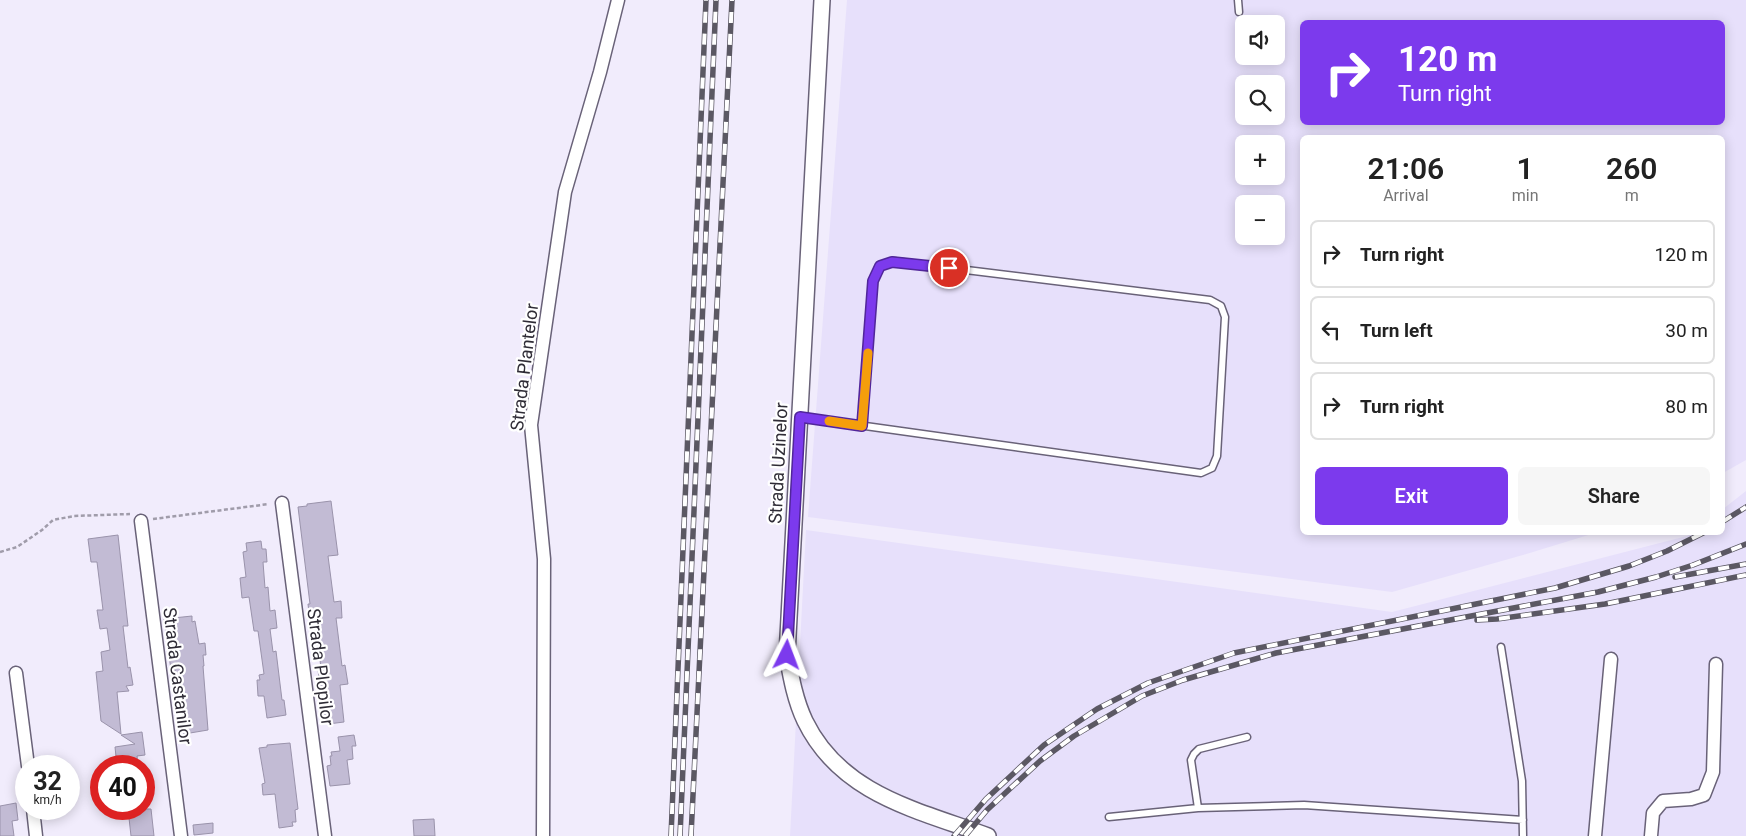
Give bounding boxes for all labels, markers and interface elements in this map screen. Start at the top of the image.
map controls [1235,15,1285,245]
button: sound [1235,15,1285,65]
text: 120 m [1398,39,1497,80]
icon: right [1315,40,1380,105]
button: search [1235,75,1285,125]
text: Turn right [1398,81,1492,106]
button: + [1235,135,1285,185]
text: 21:06 [1368,151,1444,186]
text: 1 [1517,151,1534,186]
text: 260 [1606,151,1657,186]
text: Arrival [1383,186,1429,205]
text: min [1512,186,1539,205]
text: m [1625,186,1639,205]
button: − [1235,195,1285,245]
icon: right [1317,240,1345,268]
text: Turn right [1360,243,1444,266]
text: 120 m [1655,243,1708,266]
pin [928,247,970,289]
icon: arrive [935,254,963,282]
street label: Strada Plantelor [506,302,542,432]
icon: left [1317,316,1345,344]
text: Turn left [1360,319,1433,342]
text: 30 m [1665,319,1708,342]
icon: right [1317,392,1345,420]
text: Turn right [1360,395,1444,418]
text: 80 m [1665,395,1708,418]
street label: Strada Uzinelor [764,402,792,524]
button: Exit [1315,467,1508,525]
button: Share [1518,467,1710,525]
street label: Strada Castanilor [159,606,197,746]
street label: Strada Plopilor [303,607,339,727]
position arrow [760,628,812,680]
speed limit sign: 40 [90,755,155,820]
text: 32 [33,767,62,796]
text: km/h [33,793,62,807]

